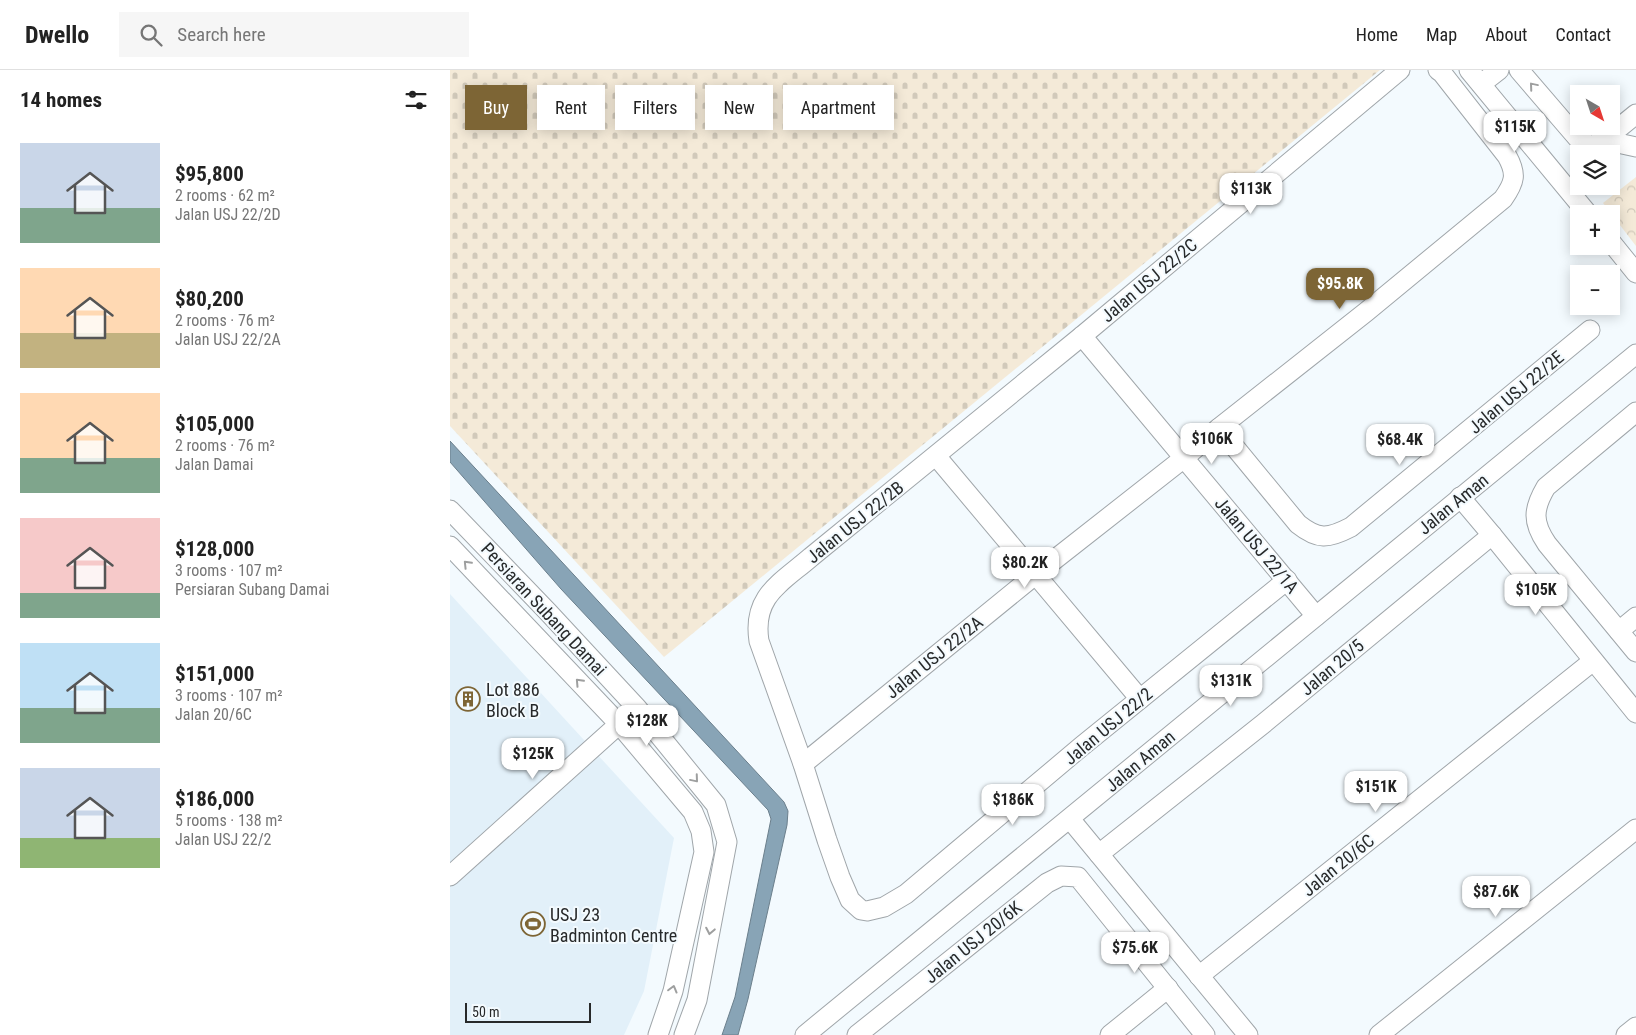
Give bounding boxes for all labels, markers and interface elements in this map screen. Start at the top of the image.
search box [119,12,469,57]
text: Dwello [25,21,89,49]
icon: search [137,21,165,49]
text: Search here [177,23,266,46]
text: Home [1356,24,1398,45]
text: Map [1426,24,1457,45]
text: About [1485,24,1527,45]
text: Contact [1555,24,1611,45]
one-way arrow [1529,82,1538,91]
chip: Buy [465,85,527,130]
chip: Rent [537,85,605,130]
chip: Filters [615,85,695,130]
chip: New [705,85,773,130]
chip: Apartment [783,85,894,130]
north arrow [1570,85,1620,135]
map controls [1570,85,1620,315]
icon: filters [402,86,430,114]
text: 14 homes [20,88,102,112]
pin: $115K [1480,111,1550,153]
text: $115K [1494,117,1536,136]
button: layers [1570,145,1620,195]
text: $95,800 [175,162,244,186]
icon: home [60,163,120,223]
pin: $113K [1216,172,1286,215]
text: $113K [1230,179,1272,198]
text: 2 rooms · 62 m² [175,186,275,205]
text: Jalan USJ 22/2D [175,205,281,224]
button: + [1570,205,1620,255]
street label: Jalan USJ 22/2C [1097,234,1201,326]
button: − [1570,265,1620,315]
pin: $95.8K [1299,268,1381,310]
text: $95.8K [1317,274,1363,293]
text: $80,200 [175,287,244,311]
icon: home [60,288,120,348]
text: 2 rooms · 76 m² [175,311,275,330]
text: Jalan USJ 22/2A [175,330,281,349]
street label: Jalan USJ 22/2E [1464,346,1568,438]
text: $105,000 [175,412,254,436]
icon: home [60,413,120,473]
pin: $106K [1177,422,1247,465]
pin: $68.4K [1359,424,1441,466]
text: $106K [1191,429,1233,448]
text: $68.4K [1377,430,1423,449]
text: 2 rooms · 76 m² [175,436,275,455]
text: Jalan Damai [175,455,253,474]
street label: Jalan Aman [1414,469,1492,539]
street label: Jalan USJ 22/2B [802,477,908,567]
street label: Jalan USJ 22/1A [1211,493,1304,598]
text: $128,000 [175,537,254,561]
icon: home [60,538,120,598]
street label: Persiaran Subang Damai [477,538,611,680]
pin: $80.2K [984,546,1066,589]
text: $80.2K [1002,553,1048,572]
text: 3 rooms · 107 m² [175,561,283,580]
one-way arrow [464,561,473,570]
pin: $105K [1501,574,1571,616]
text: Persiaran Subang Damai [175,580,330,599]
text: $105K [1515,580,1557,599]
street label: Jalan USJ 22/2A [881,611,987,703]
street label: Jalan 20/5 [1296,634,1368,700]
text: $151,000 [175,662,254,686]
icon: home [60,663,120,723]
pin: $131K [1196,664,1266,707]
text: $131K [1210,671,1252,690]
one-way arrow [576,678,585,687]
place label: Lot 886 Block B [486,679,540,721]
street label: Jalan USJ 22/2 [1060,683,1156,769]
text: 3 rooms · 107 m² [175,686,283,705]
building icon: Lot 886 Block B [455,686,481,712]
pin: $128K [612,704,682,747]
text: Jalan 20/6C [175,705,252,724]
text: $128K [626,711,668,730]
street label: Jalan Aman [1101,726,1179,796]
pin: $125K [498,738,568,780]
text: $125K [512,744,554,763]
pin: $151K [1341,770,1411,813]
one-way arrow [689,773,697,782]
text: $151K [1355,777,1397,796]
pin: $186K [978,784,1048,826]
text: $186,000 [175,787,254,811]
icon: home [60,788,120,848]
text: $186K [992,790,1034,809]
text: 5 rooms · 138 m² [175,811,283,830]
text: Jalan USJ 22/2 [175,830,271,849]
street label: Jalan 20/6C [1298,830,1378,900]
pin: $87.6K [1455,876,1537,918]
text: $87.6K [1473,882,1519,901]
street label: Jalan USJ 20/6K [920,896,1026,987]
place label: USJ 23 Badminton Centre [550,904,677,946]
sports icon: USJ 23 Badminton Centre [520,911,546,937]
one-way arrow [705,926,715,935]
pin: $75.6K [1094,932,1176,974]
text: $75.6K [1112,938,1158,957]
one-way arrow [668,985,678,993]
scale bar [465,1000,591,1023]
text: 50 m [472,1004,500,1020]

